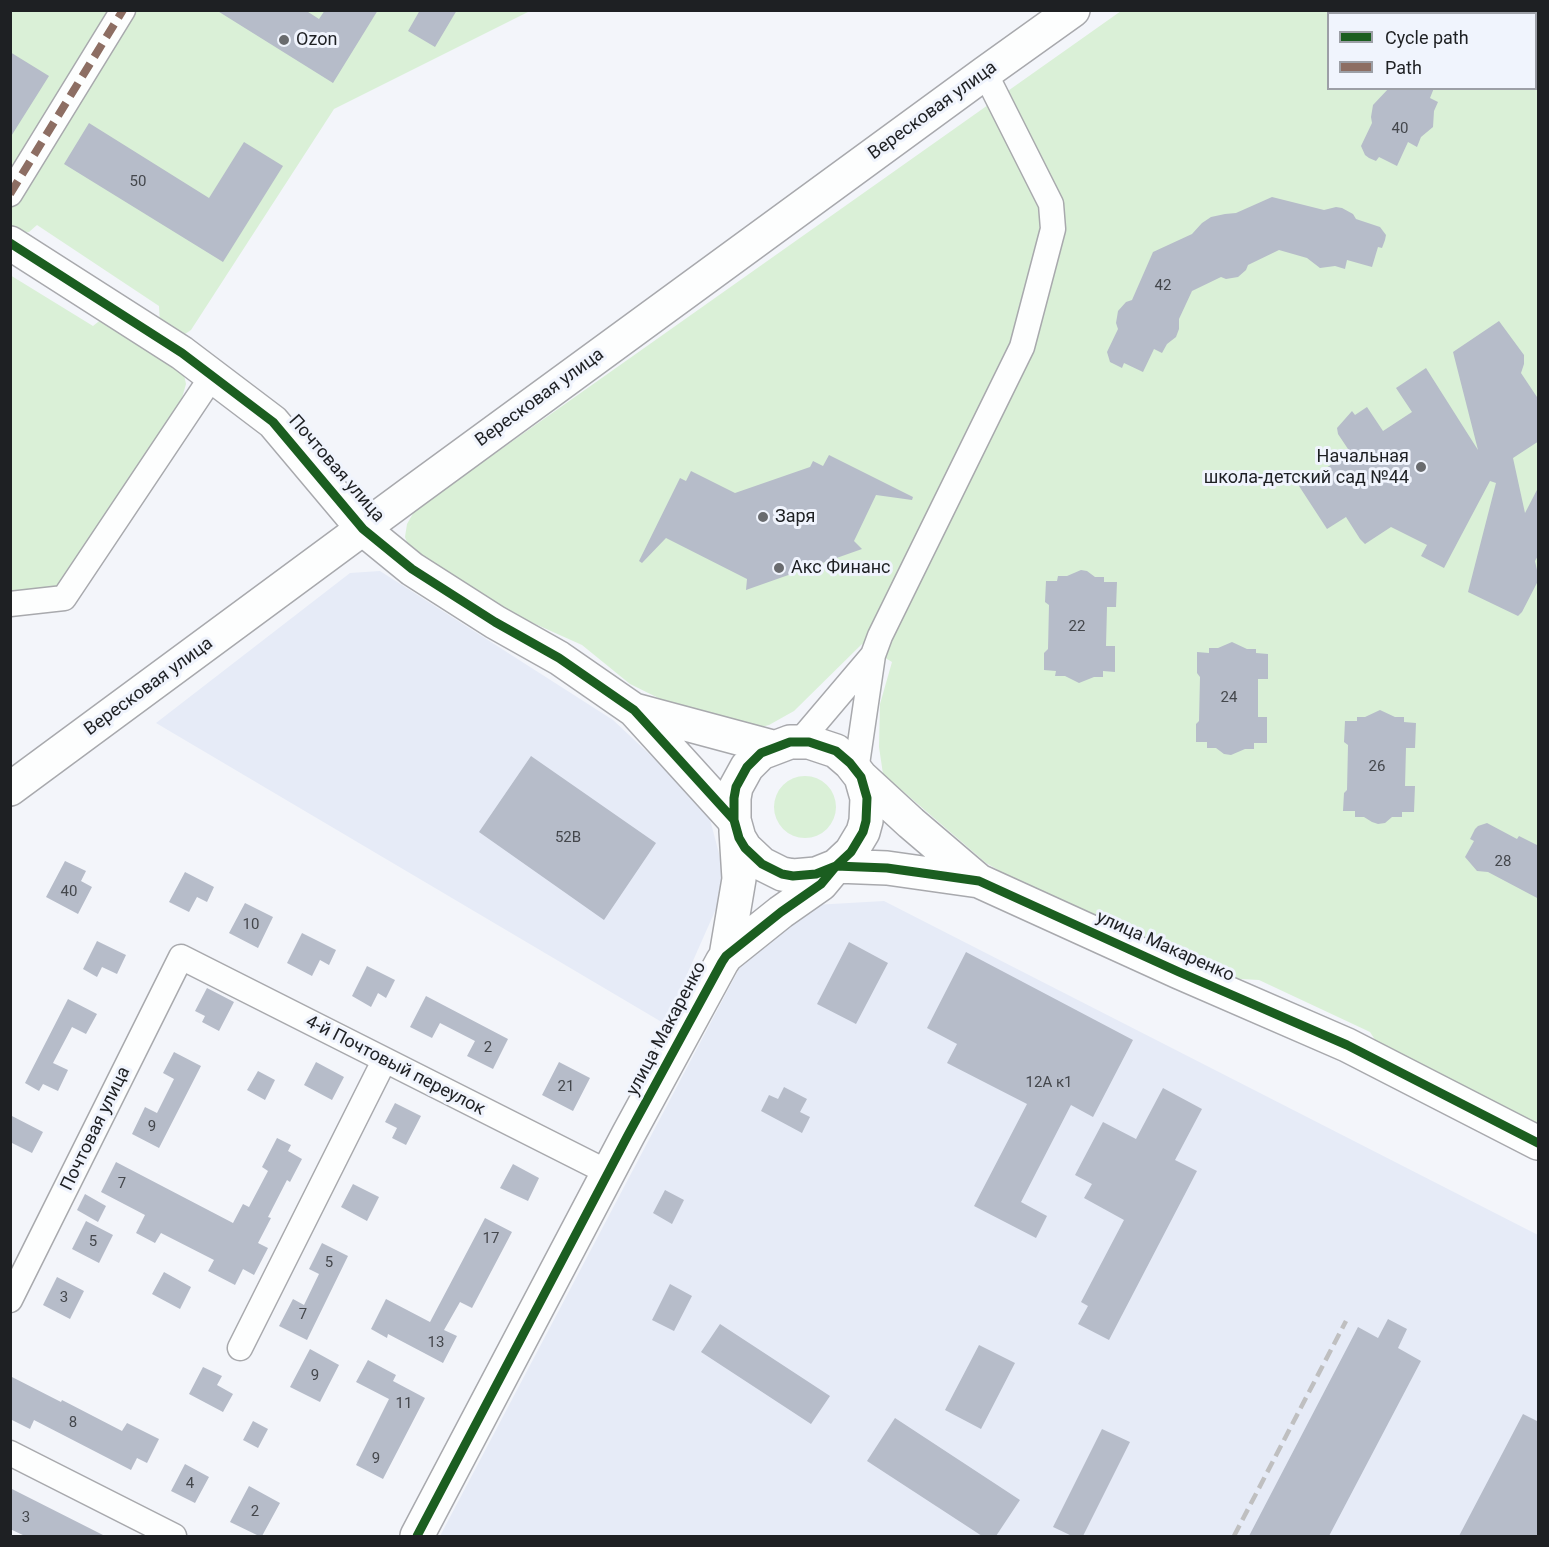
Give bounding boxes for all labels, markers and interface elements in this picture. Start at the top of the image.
legend [1327,12,1537,90]
text: Cycle path [1385,27,1469,48]
place label: Ozon [296,29,337,51]
marker: Ozon [277,33,291,47]
street label: Вересковая улица [865,57,1001,165]
text: Path [1385,57,1422,78]
house number: 40 [1392,120,1408,138]
house number: 50 [130,173,146,191]
house number: 42 [1155,277,1171,295]
street label: Вересковая улица [472,344,608,452]
street label: Почтовая улица [283,411,389,527]
place label: Начальная школа-детский сад №44 [1204,446,1409,488]
marker: Начальная школа-детский сад №44 [1414,460,1428,474]
place label: Заря [775,506,815,528]
marker: Заря [756,510,770,524]
place label: Акс Финанс [791,557,890,579]
marker: Акс Финанс [772,561,786,575]
house number: 22 [1069,618,1085,636]
street label: Вересковая улица [81,633,217,741]
house number: 24 [1221,689,1237,707]
house number: 26 [1369,758,1385,776]
house number: 52В [555,829,581,847]
house number: 28 [1495,853,1511,871]
house number: 40 [61,883,77,901]
street label: улица Макаренко [1093,907,1237,987]
house number: 10 [243,916,259,934]
street label: улица Макаренко [623,958,711,1100]
street label: 4-й Почтовый переулок [302,1011,488,1121]
house number: 2 [484,1039,492,1057]
street label: Почтовая улица [57,1063,135,1195]
house number: 12А к1 [1026,1074,1072,1092]
house number: 21 [558,1078,574,1096]
house number: 9 [148,1118,156,1136]
house number: 7 [118,1175,126,1193]
house number: 17 [483,1230,499,1248]
house number: 5 [89,1233,97,1251]
house number: 5 [325,1254,333,1272]
house number: 3 [60,1289,68,1307]
house number: 7 [299,1306,307,1324]
house number: 13 [428,1334,444,1352]
house number: 9 [311,1367,319,1385]
house number: 11 [396,1395,412,1413]
house number: 8 [69,1414,77,1432]
house number: 9 [372,1450,380,1468]
house number: 4 [186,1475,194,1493]
house number: 2 [251,1503,259,1521]
house number: 3 [22,1509,30,1527]

